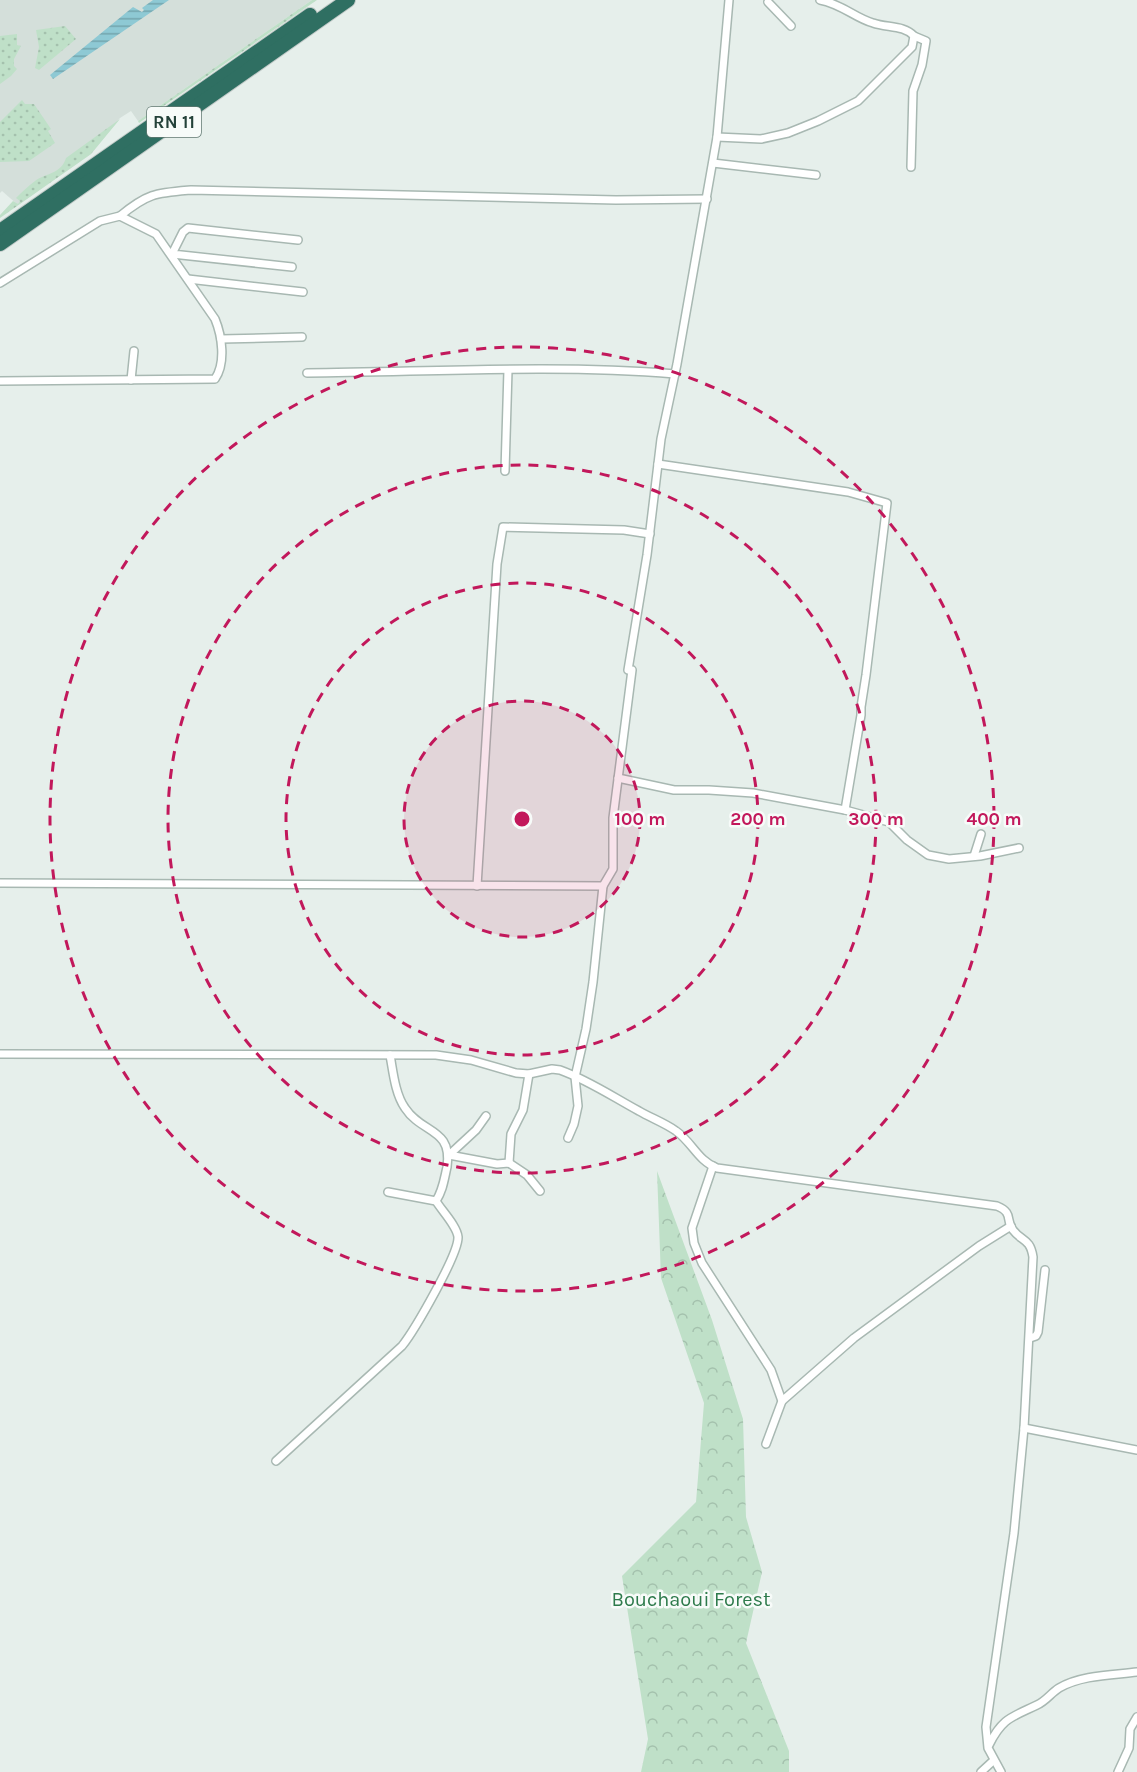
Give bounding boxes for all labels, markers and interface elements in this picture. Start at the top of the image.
road number: RN 11 [147,107,201,137]
text: 100 m [615,808,665,830]
text: 200 m [730,808,786,830]
text: 300 m [848,808,904,830]
text: 400 m [966,808,1022,830]
centre of rings [512,809,532,829]
park label: Bouchaoui Forest [612,1588,771,1611]

